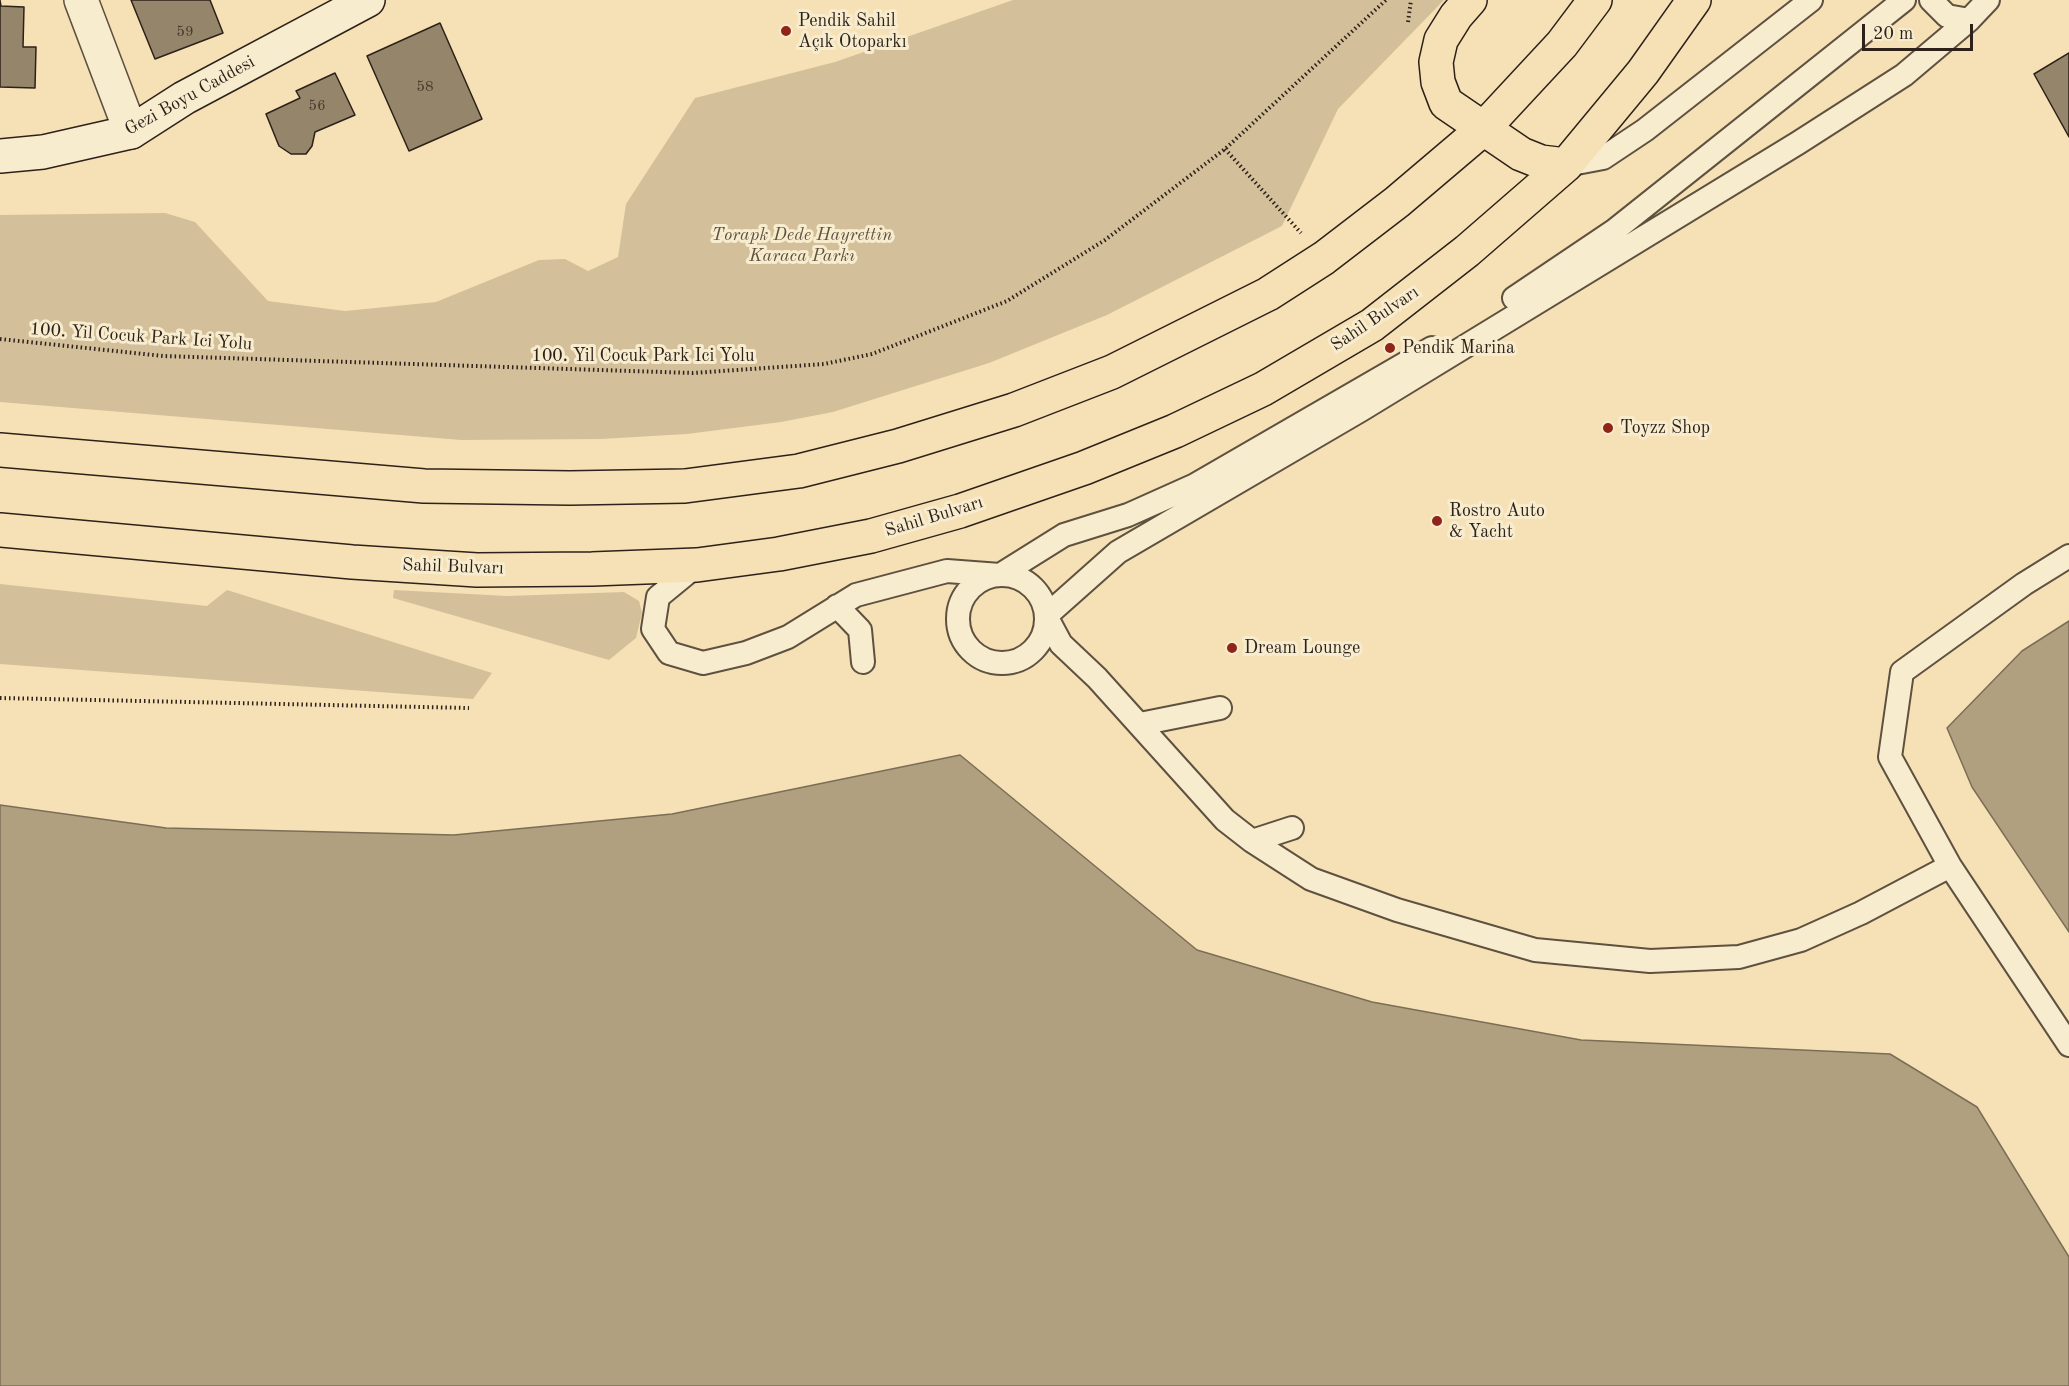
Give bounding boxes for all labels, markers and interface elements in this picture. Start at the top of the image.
place label: Pendik Sahil Açık Otoparkı [798,10,907,52]
scale bar [1865,12,1976,50]
house number: 59 [176,23,194,41]
marker: Pendik Sahil Açık Otoparkı [779,24,793,38]
text: 20 m [1873,25,1913,43]
street label: Gezi Boyu Caddesi [121,51,259,141]
house number: 58 [416,78,434,96]
house number: 56 [308,97,326,115]
park label: Torapk Dede Hayrettin Karaca Parkı [712,224,892,266]
street label: Sahil Bulvarı [1327,282,1423,356]
street label: 100. Yil Cocuk Park Ici Yolu [29,318,253,356]
place label: Pendik Marina [1402,337,1515,359]
marker: Pendik Marina [1383,341,1397,355]
street label: 100. Yil Cocuk Park Ici Yolu [531,345,755,367]
place label: Toyzz Shop [1620,417,1710,439]
marker: Toyzz Shop [1601,421,1615,435]
street label: Sahil Bulvarı [882,492,986,542]
place label: Rostro Auto & Yacht [1449,500,1545,542]
marker: Rostro Auto & Yacht [1430,514,1444,528]
street label: Sahil Bulvarı [402,554,504,580]
place label: Dream Lounge [1244,637,1360,659]
marker: Dream Lounge [1225,641,1239,655]

